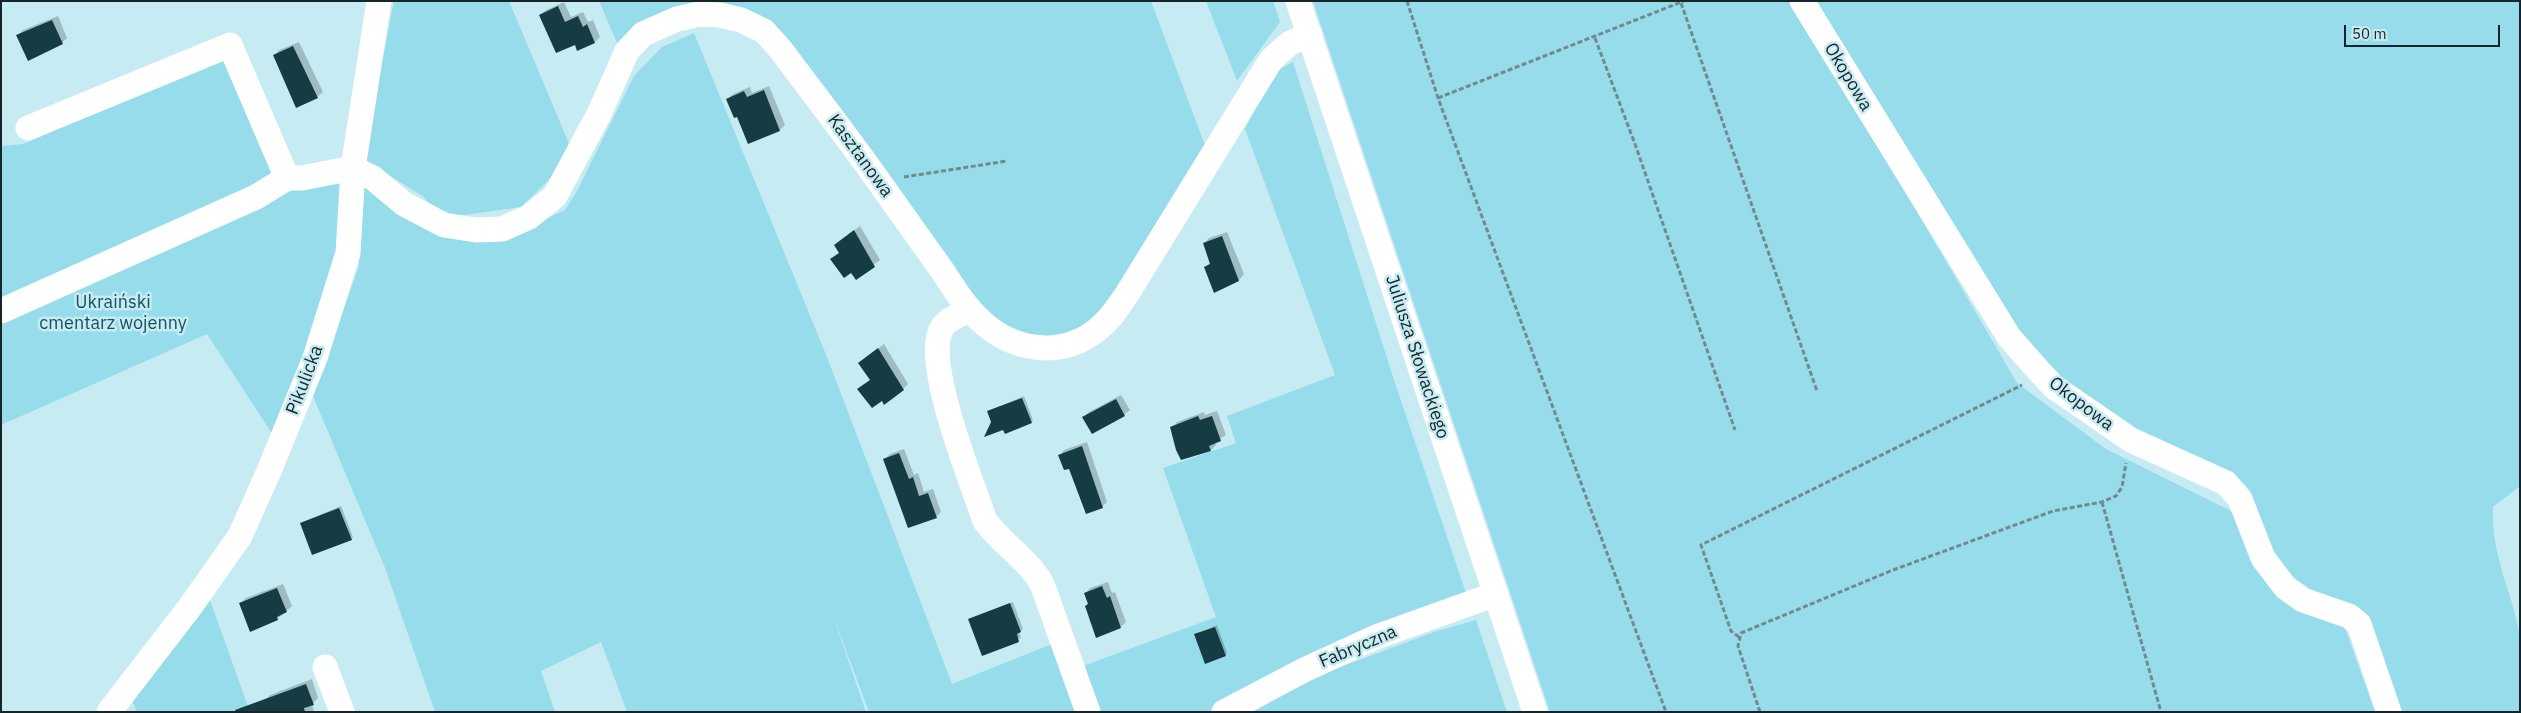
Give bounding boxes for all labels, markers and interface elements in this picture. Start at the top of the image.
scale bar [2346,15,2502,47]
text: 50 m [2352,24,2387,43]
street label: Okopowa [1819,39,1877,115]
street label: Kasztanowa [823,110,897,202]
street label: Juliusza Słowackiego [1380,272,1454,442]
park label: Ukraiński cmentarz wojenny [39,292,187,334]
street label: Pikulicka [282,342,328,418]
street label: Okopowa [2044,373,2118,435]
street label: Fabryczna [1316,621,1400,673]

